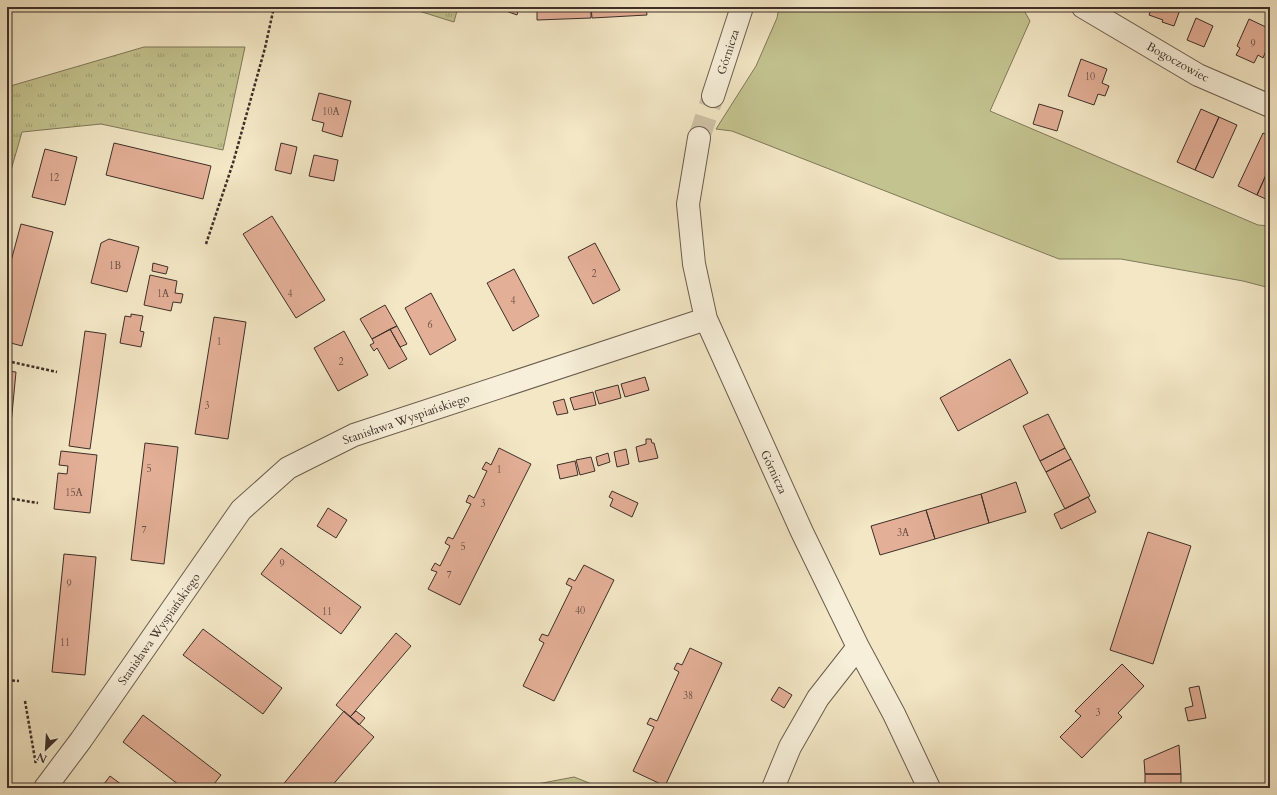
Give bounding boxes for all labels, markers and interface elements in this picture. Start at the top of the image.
street label: Górnicza [713,27,743,77]
house number: 9 [1250,37,1256,51]
street label: Bogoczowiec [1144,38,1213,86]
house number: 10 [1085,70,1095,84]
house number: 10A [322,105,341,119]
house number: 12 [49,171,59,185]
house number: 1B [109,259,121,273]
house number: 2 [591,267,597,281]
house number: 1A [157,287,170,301]
house number: 4 [287,287,293,301]
house number: 4 [510,294,516,308]
house number: 6 [427,318,433,332]
house number: 1 [216,335,222,349]
house number: 2 [338,355,344,369]
street label: Stanisława Wyspiańskiego [340,390,472,448]
house number: 3 [204,399,210,413]
street label: Górnicza [757,448,791,497]
house number: 5 [146,462,152,476]
house number: 1 [496,463,502,477]
house number: 15A [65,486,84,500]
house number: 3 [480,497,486,511]
house number: 7 [141,523,147,537]
house number: 3A [897,526,910,540]
house number: 5 [460,540,466,554]
house number: 9 [279,557,285,571]
house number: 7 [446,568,452,582]
street label: Stanisława Wyspiańskiego [114,569,204,688]
house number: 9 [66,577,72,591]
house number: 40 [575,604,585,618]
house number: 11 [322,605,332,619]
house number: 11 [60,636,70,650]
house number: 38 [683,689,693,703]
house number: 3 [1095,706,1101,720]
north arrow [26,729,66,769]
text: N [34,749,49,766]

